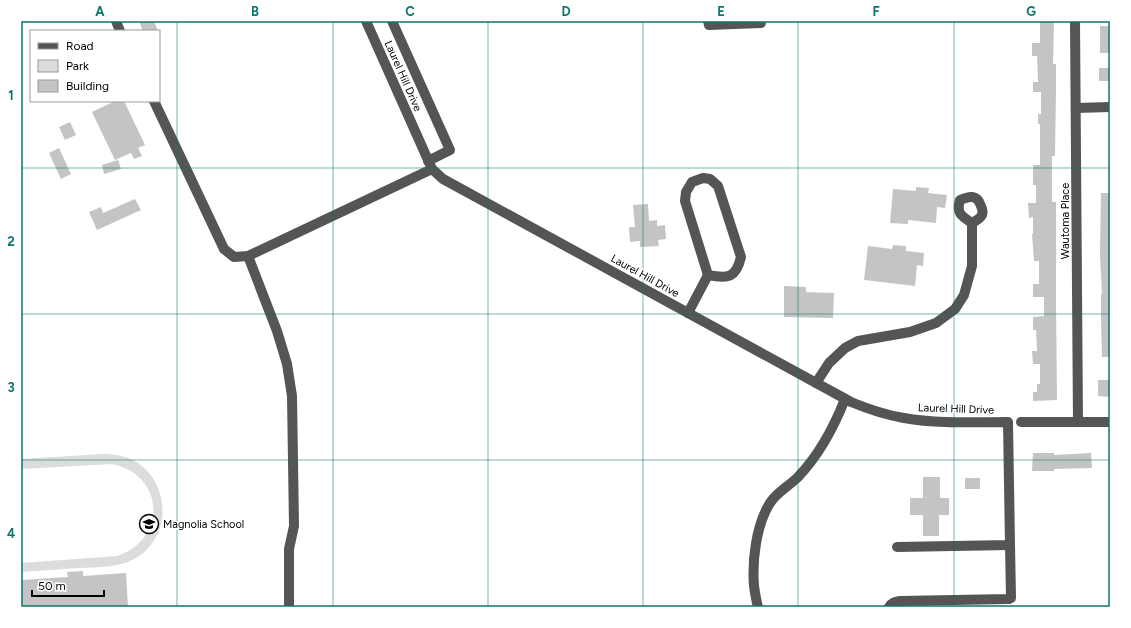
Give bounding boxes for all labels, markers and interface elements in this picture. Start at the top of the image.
text: A [95,4,105,19]
text: B [251,4,259,19]
text: C [405,4,415,19]
text: D [561,4,571,19]
text: E [717,4,725,19]
text: F [872,4,880,19]
text: G [1026,4,1036,19]
legend [30,30,160,102]
text: Road [66,39,94,53]
street label: Laurel Hill Drive [382,39,424,113]
text: Park [66,59,89,73]
text: Building [66,79,109,93]
text: 1 [8,88,14,103]
street label: Wautoma Place [1059,183,1072,259]
text: 2 [7,234,15,249]
street label: Laurel Hill Drive [609,252,681,300]
text: 3 [7,380,15,395]
street label: Laurel Hill Drive [918,401,994,417]
school or university icon: Magnolia School [138,513,160,535]
place label: Magnolia School [163,518,244,531]
text: 4 [7,526,15,541]
scale bar [32,572,104,598]
text: 50 m [38,579,66,593]

